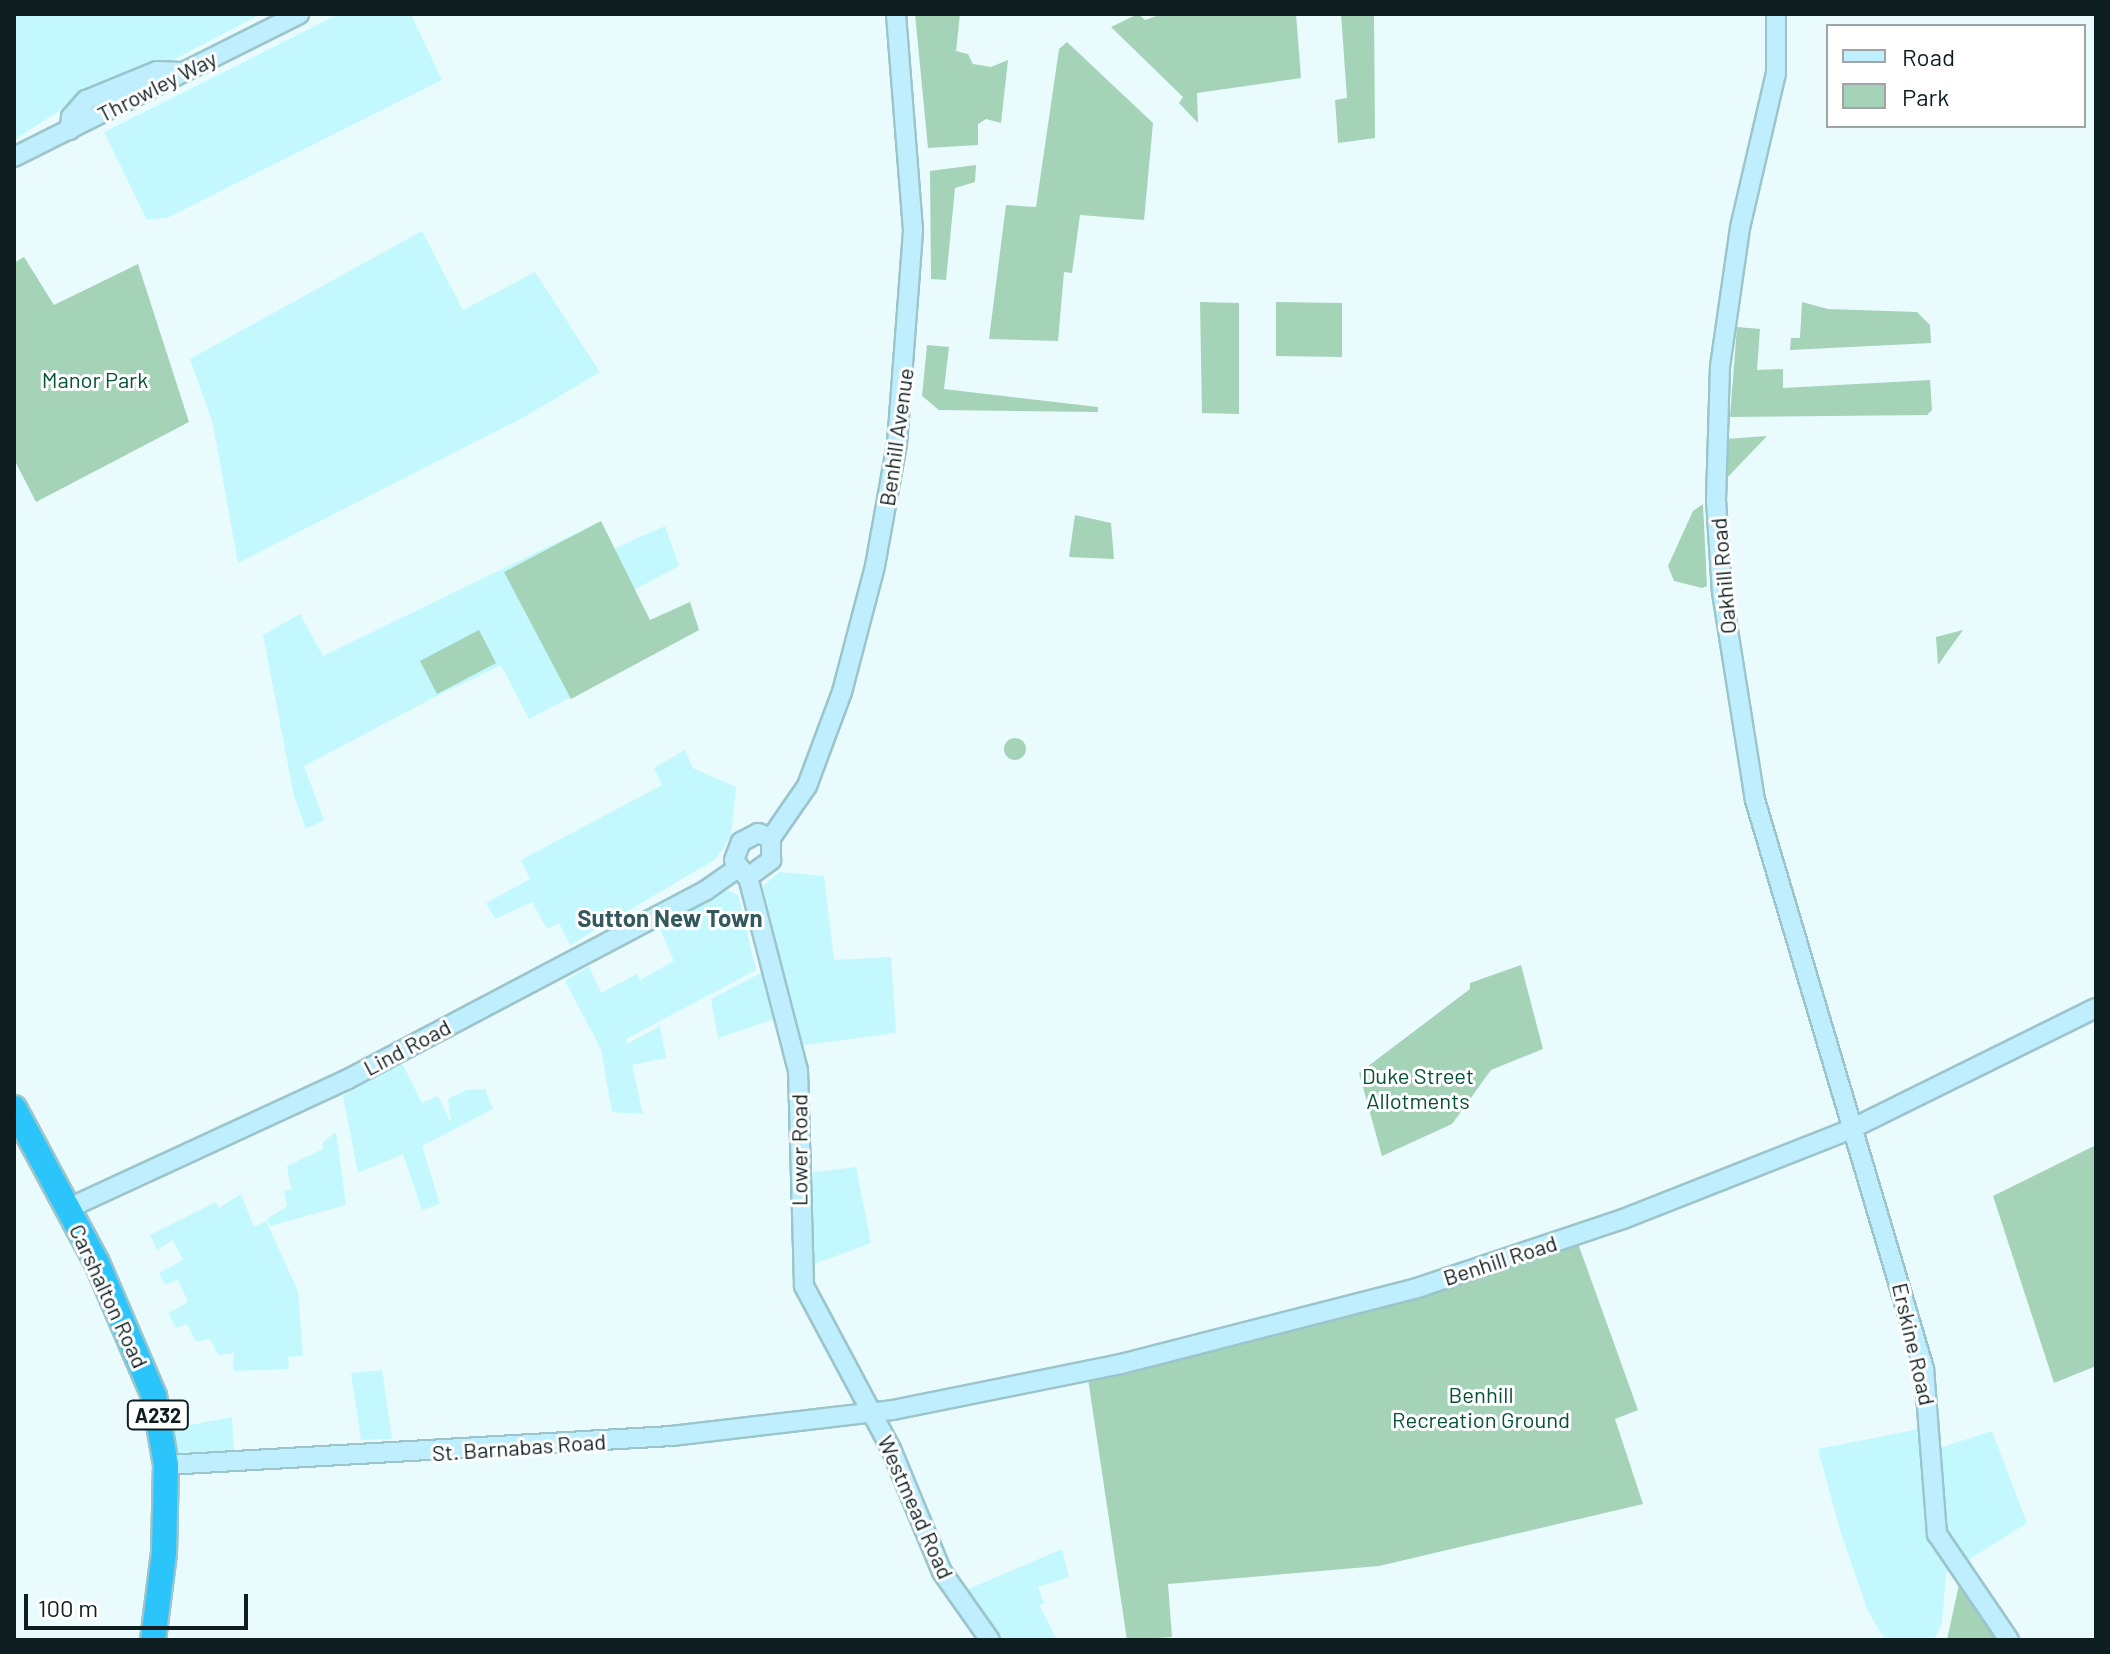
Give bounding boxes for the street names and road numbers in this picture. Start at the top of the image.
street label: Throwley Way [93,45,221,127]
street label: Benhill Avenue [873,366,919,508]
street label: Oakhill Road [1705,517,1741,635]
street label: Lind Road [359,1013,455,1081]
street label: Lower Road [786,1094,812,1206]
street label: Carshalton Road [64,1220,154,1372]
street label: Benhill Road [1440,1229,1560,1291]
street label: Erskine Road [1887,1280,1941,1408]
road number: A232 [126,1399,190,1431]
street label: St. Barnabas Road [431,1428,607,1466]
street label: Westmead Road [873,1431,959,1583]

